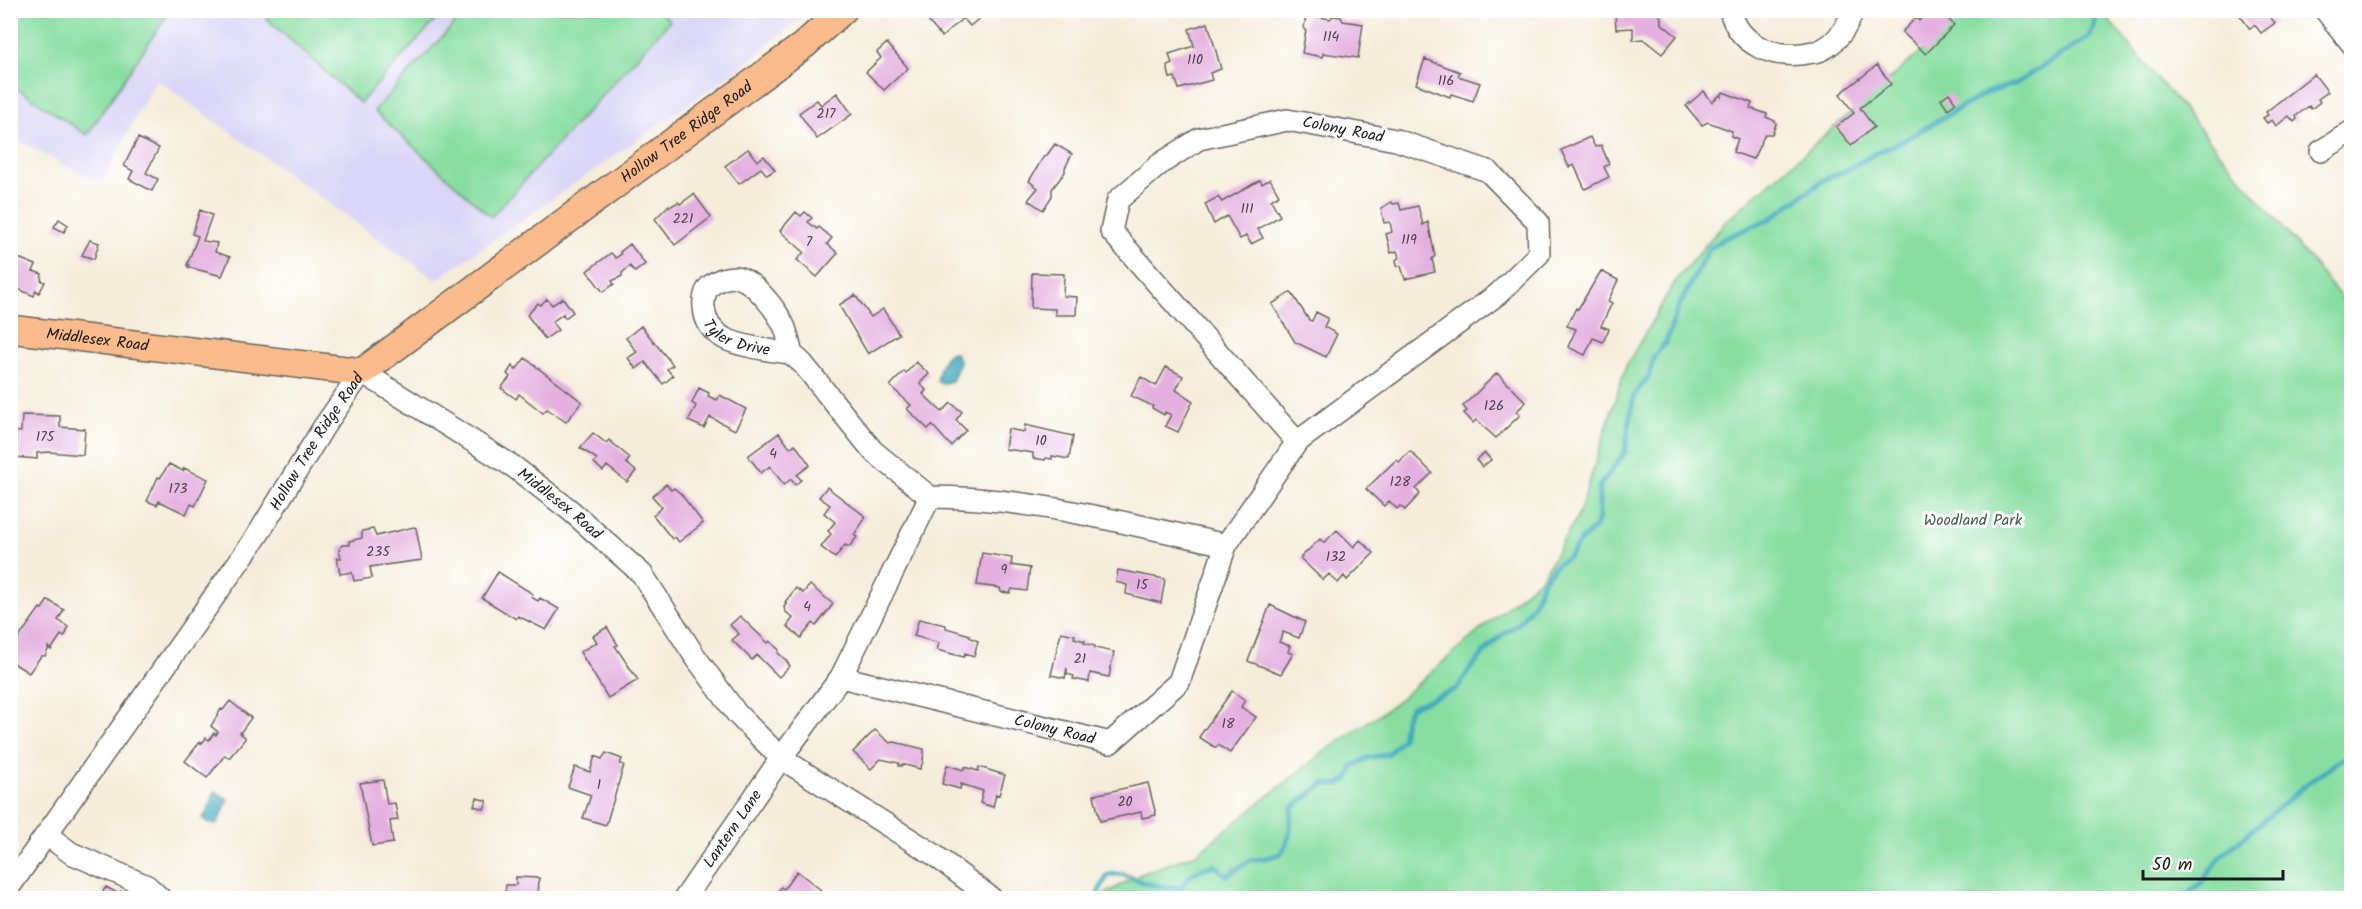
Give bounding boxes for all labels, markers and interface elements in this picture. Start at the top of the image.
house number: 114 [1323,26,1340,48]
house number: 110 [1187,49,1203,71]
house number: 116 [1438,70,1454,92]
street label: Hollow Tree Ridge Road [615,74,759,190]
house number: 217 [817,103,836,125]
street label: Colony Road [1300,110,1387,150]
house number: 111 [1240,198,1254,220]
house number: 221 [673,208,693,230]
house number: 119 [1401,229,1417,251]
house number: 7 [806,231,813,253]
street label: Tyler Drive [696,314,772,363]
street label: Middlesex Road [45,321,151,358]
street label: Hollow Tree Ridge Road [263,367,371,515]
house number: 126 [1484,395,1504,417]
house number: 175 [36,426,56,448]
house number: 10 [1035,430,1047,452]
house number: 4 [769,443,777,465]
street label: Middlesex Road [512,461,608,546]
house number: 128 [1390,471,1411,493]
house number: 173 [169,478,187,500]
park label: Woodland Park [1924,508,2023,533]
house number: 235 [366,541,391,563]
house number: 132 [1326,546,1346,568]
house number: 9 [1001,559,1008,581]
house number: 15 [1136,574,1149,596]
house number: 4 [803,596,811,618]
house number: 21 [1074,648,1086,670]
street label: Colony Road [1012,707,1099,752]
house number: 18 [1222,713,1235,735]
house number: 1 [597,774,601,796]
street label: Lantern Lane [697,784,768,873]
house number: 20 [1117,791,1133,813]
scale bar [2143,843,2282,881]
text: 50 m [2152,851,2192,880]

